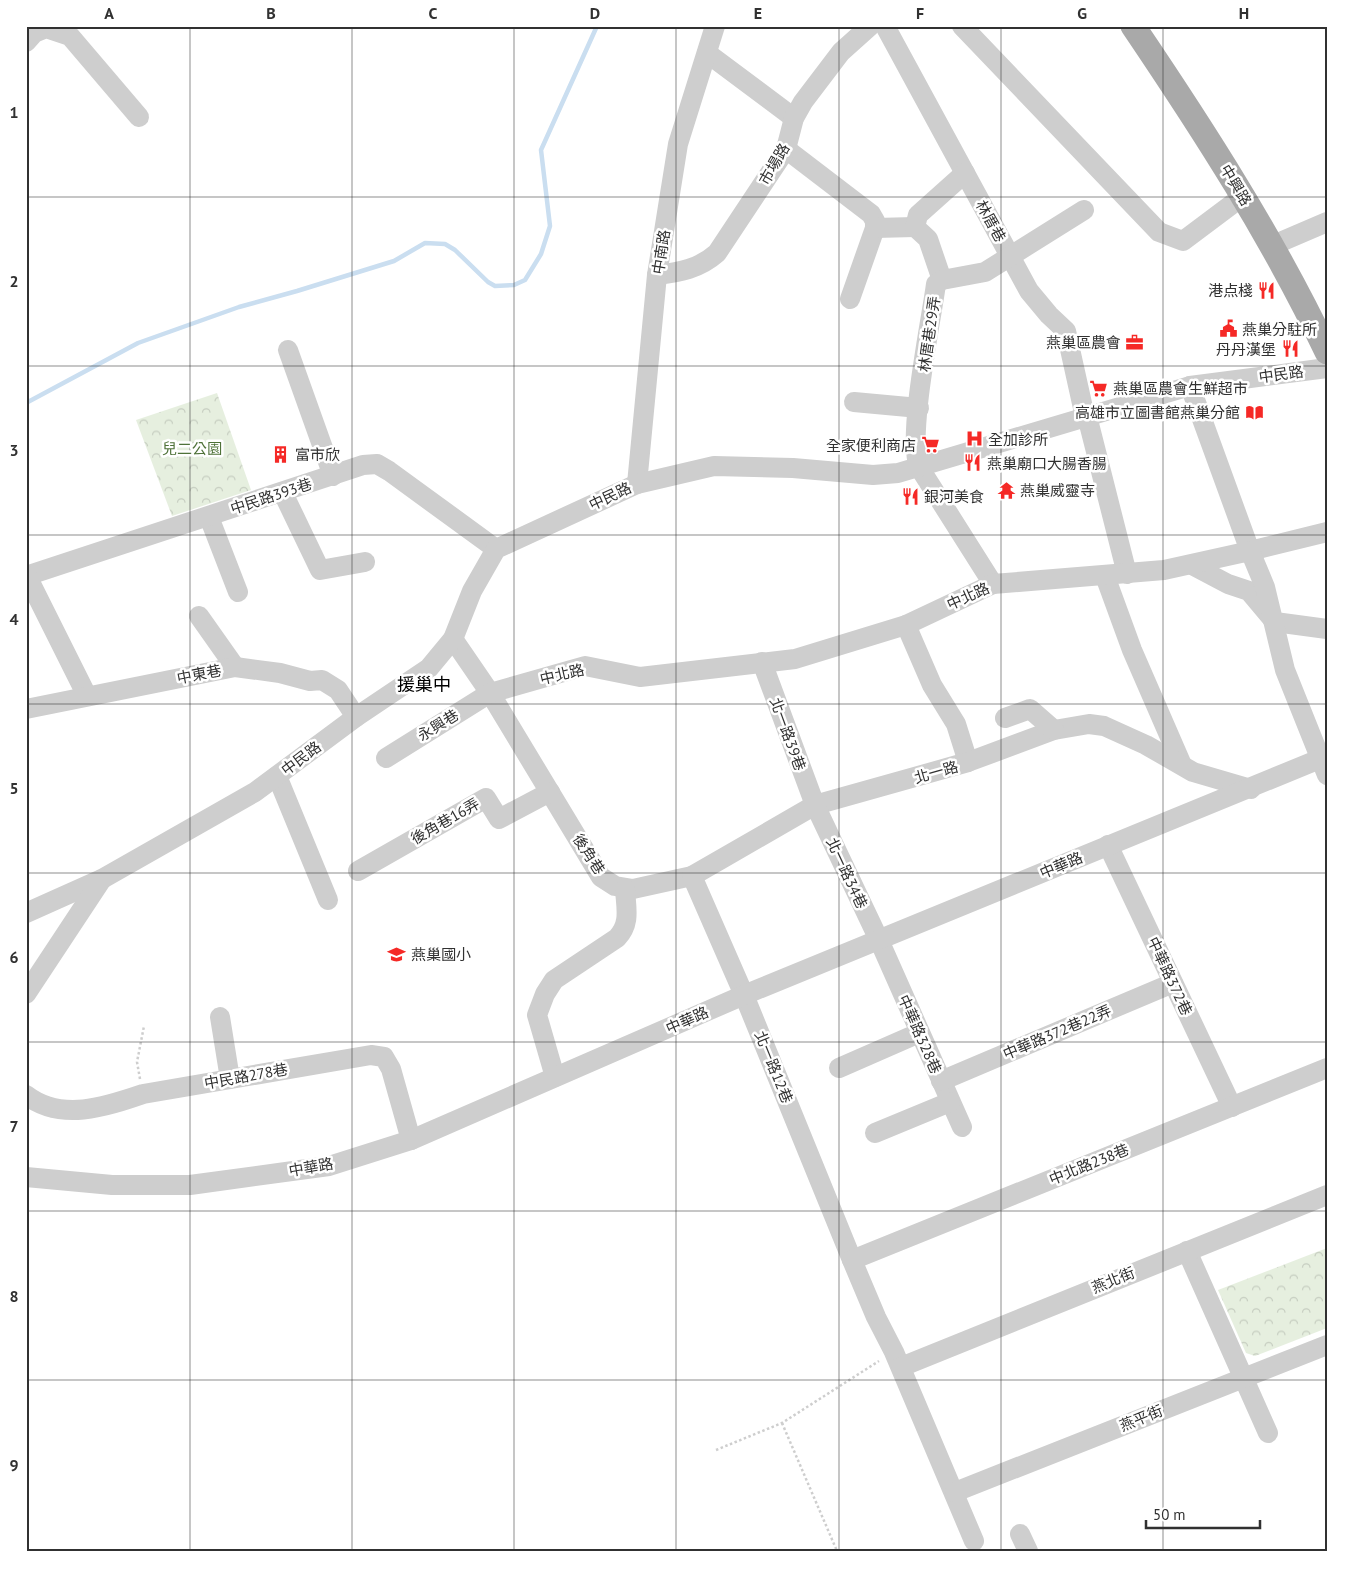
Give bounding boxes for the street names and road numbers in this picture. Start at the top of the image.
street label: 市場路 [755,140,793,188]
street label: 中興路 [1216,161,1256,209]
street label: 林厝巷 [972,197,1010,245]
street label: 中南路 [648,228,674,276]
street label: 林厝巷29弄 [914,295,944,373]
street label: 中民路 [1257,361,1305,387]
street label: 中民路393巷 [228,474,314,518]
street label: 中民路 [586,478,634,514]
street label: 中北路 [944,578,992,614]
street label: 中東巷 [175,660,223,688]
street label: 中北路 [538,660,586,688]
street label: 北一路39巷 [766,695,810,773]
street label: 永興巷 [414,705,462,745]
street label: 中民路 [277,737,325,779]
street label: 北一路 [912,757,960,787]
street label: 後角巷16弄 [407,794,483,848]
street label: 後角巷 [569,830,609,878]
street label: 北一路34巷 [822,834,872,912]
street label: 中華路 [1037,847,1085,883]
street label: 中華路372巷 [1144,934,1196,1018]
street label: 中華路328巷 [894,992,946,1076]
street label: 中華路372巷22弄 [1000,1001,1114,1063]
street label: 中華路 [663,1002,711,1038]
street label: 北一路12巷 [751,1028,797,1106]
street label: 中民路278巷 [203,1059,289,1093]
street label: 中北路238巷 [1046,1139,1132,1189]
street label: 中華路 [287,1154,335,1180]
street label: 燕北街 [1089,1263,1137,1297]
street label: 燕平街 [1117,1401,1165,1435]

